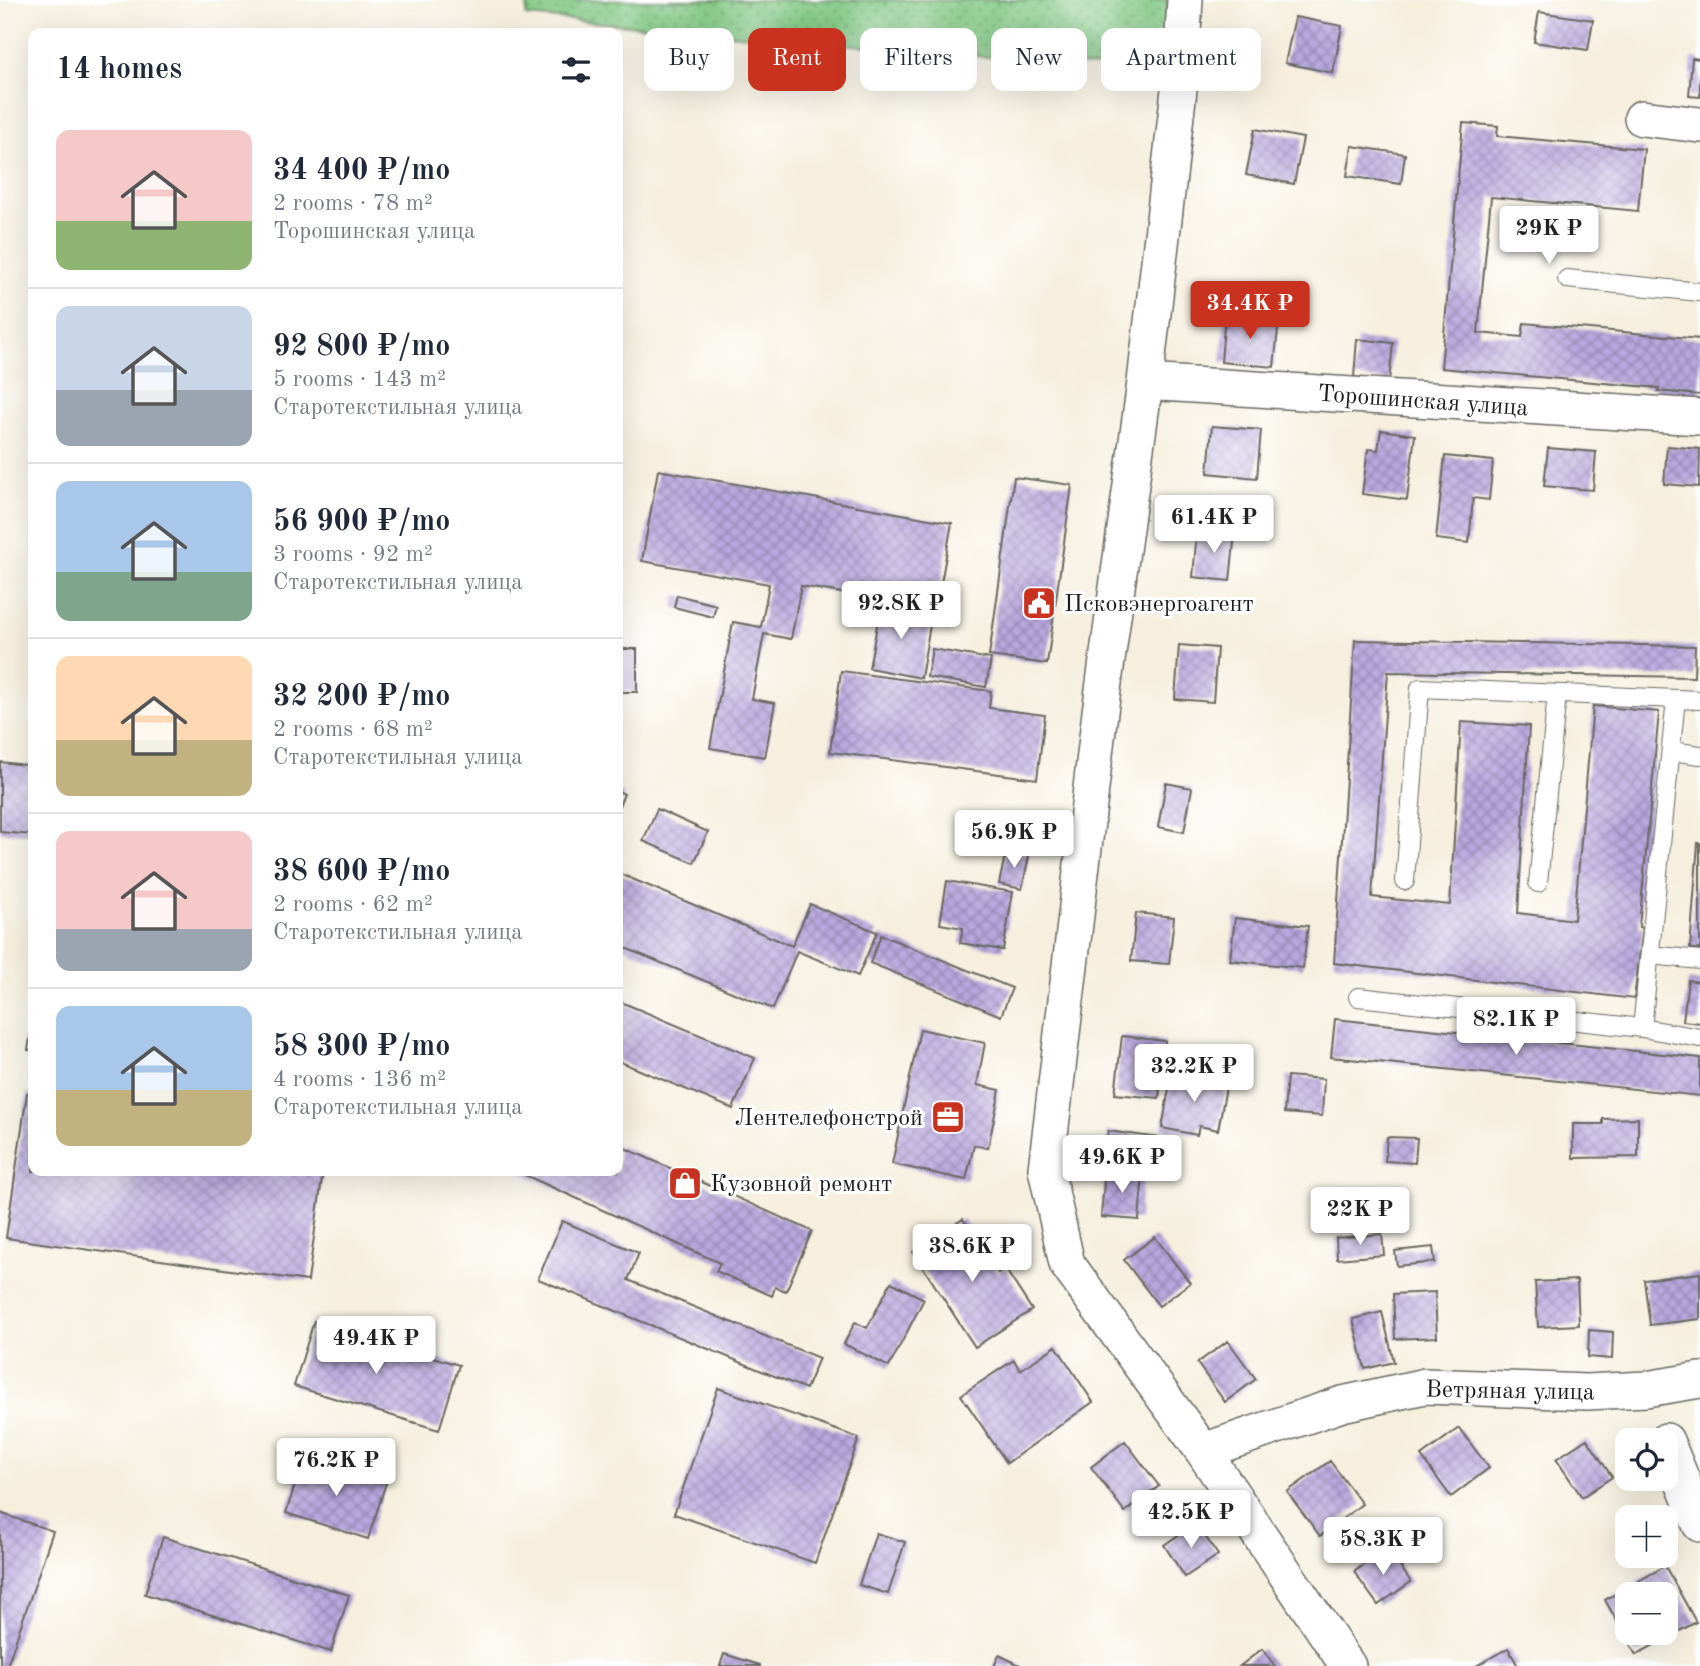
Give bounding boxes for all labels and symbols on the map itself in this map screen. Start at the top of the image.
pin: 29K ₽ [1500,206,1598,266]
pin: 34.4K ₽ [1185,282,1315,341]
street label: Торошинская улица [1317,383,1529,421]
pin: 61.4K ₽ [1149,496,1279,555]
pin: 92.8K ₽ [836,582,966,641]
public building icon: Псковэнергоагент [1020,584,1058,622]
place label: Псковэнергоагент [1064,593,1254,617]
pin: 56.9K ₽ [949,810,1079,870]
pin: 82.1K ₽ [1451,998,1581,1057]
pin: 32.2K ₽ [1129,1044,1259,1104]
office icon: Лентелефонстрой [929,1098,967,1136]
place label: Лентелефонстрой [735,1107,923,1131]
pin: 49.6K ₽ [1057,1136,1187,1195]
shop icon: Кузовной ремонт [666,1164,704,1202]
place label: Кузовной ремонт [710,1173,892,1197]
pin: 22K ₽ [1311,1188,1409,1247]
pin: 38.6K ₽ [907,1224,1037,1284]
pin: 49.4K ₽ [311,1316,441,1376]
street label: Ветряная улица [1425,1379,1595,1405]
pin: 76.2K ₽ [271,1438,401,1498]
pin: 42.5K ₽ [1126,1490,1256,1550]
pin: 58.3K ₽ [1318,1518,1448,1577]

